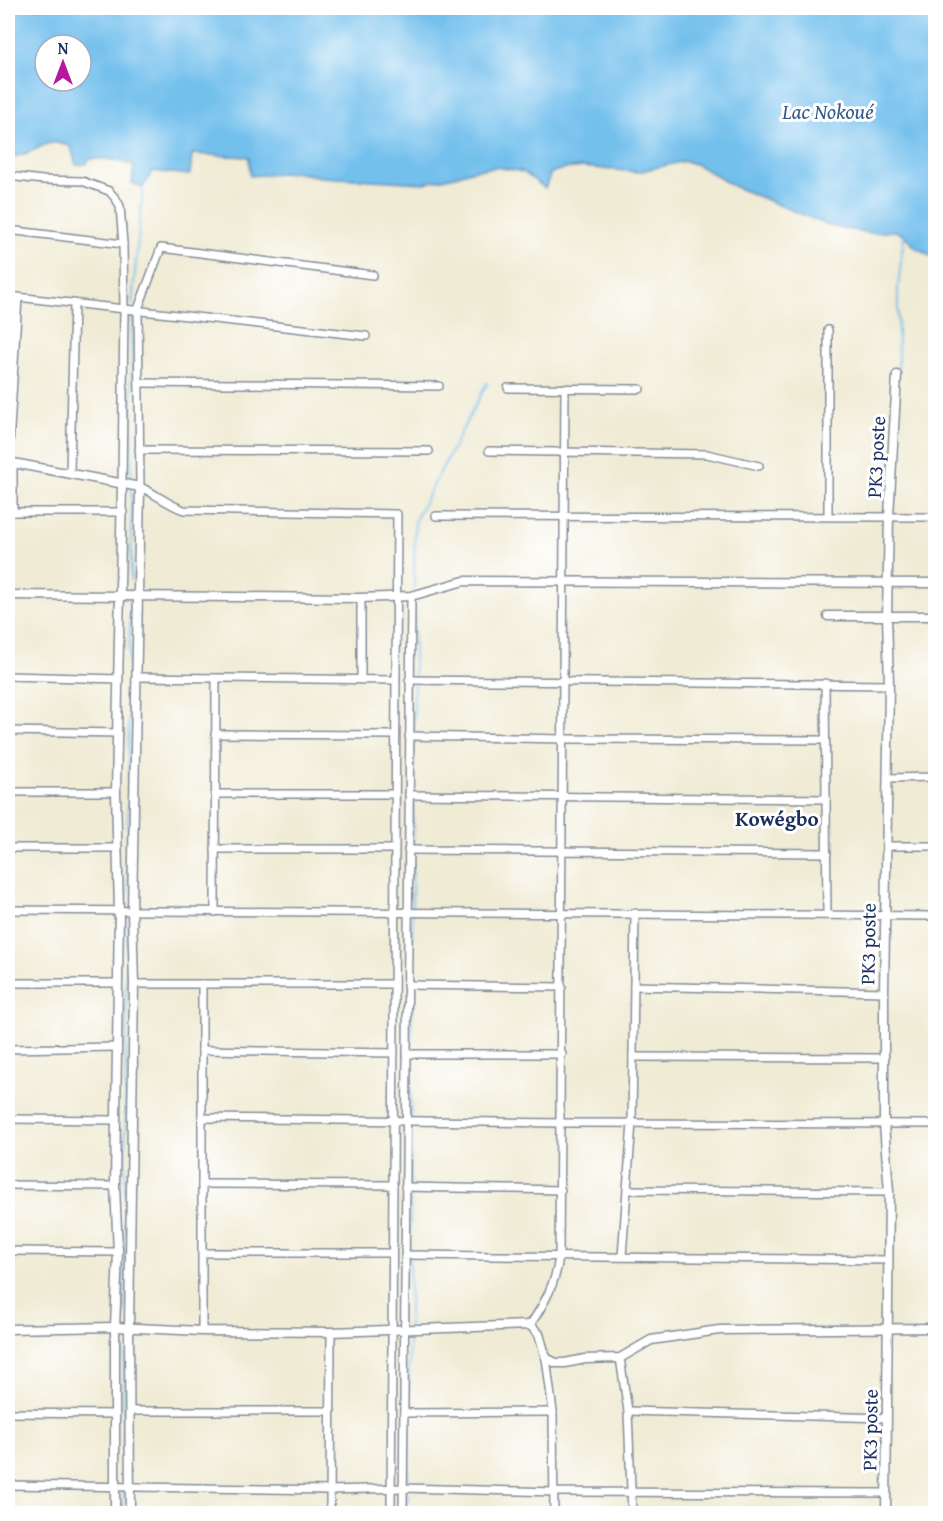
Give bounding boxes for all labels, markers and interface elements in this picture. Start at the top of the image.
north arrow [33,33,93,93]
text: N [58,36,69,60]
water label: Lac Nokoué [781,96,874,127]
street label: PK3 poste [859,415,892,499]
district label: Kowégbo [735,803,819,834]
street label: PK3 poste [852,903,883,985]
street label: PK3 poste [854,1389,885,1471]

